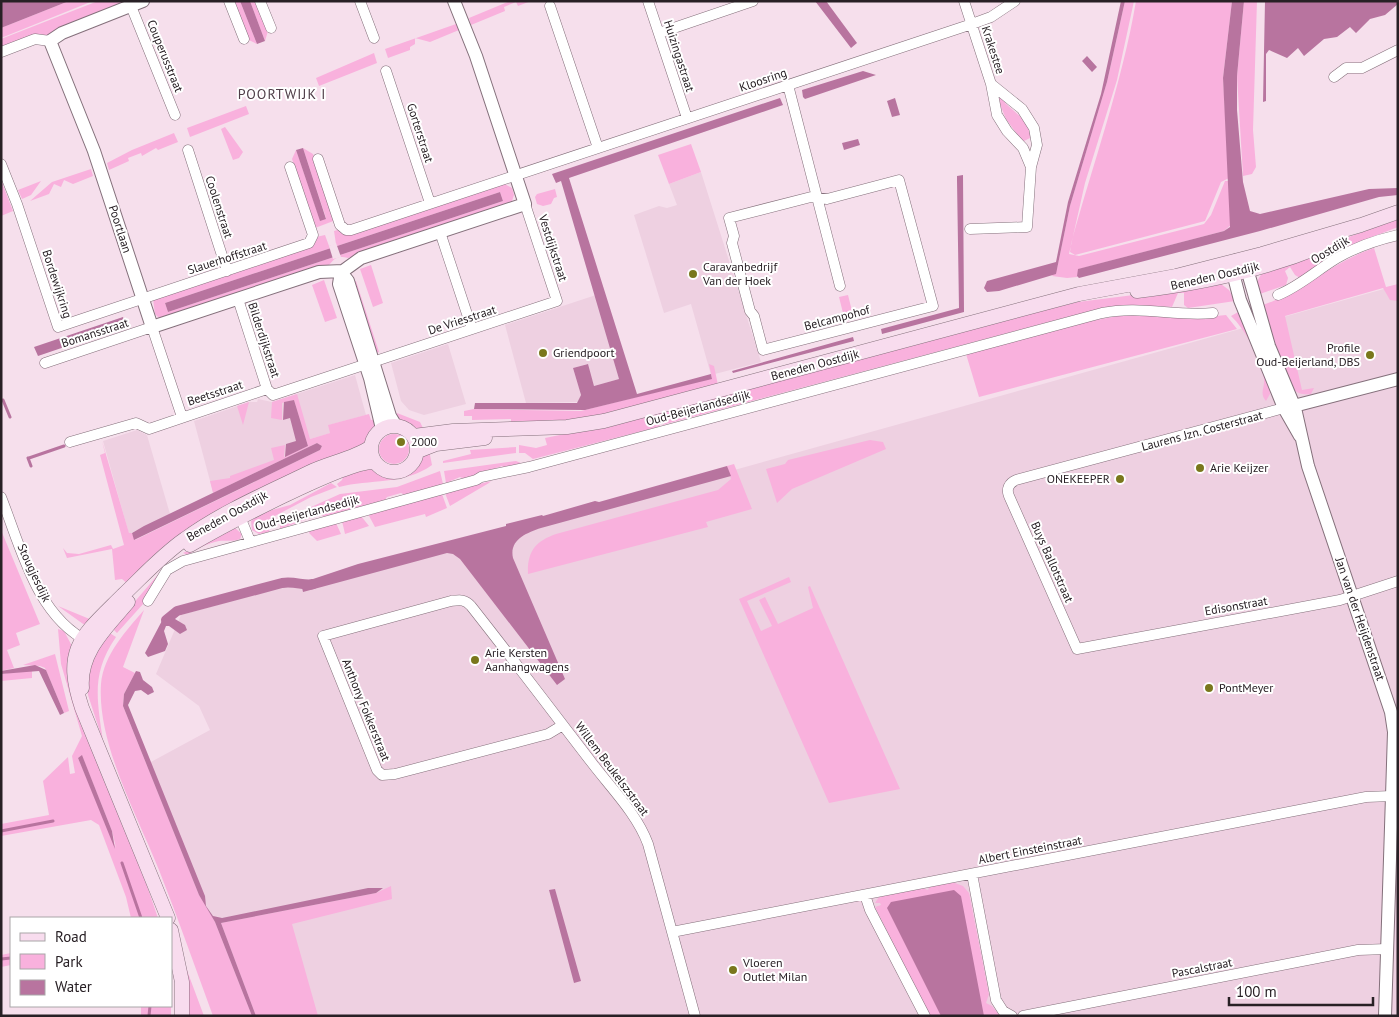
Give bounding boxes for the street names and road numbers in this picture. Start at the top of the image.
street label: Couperusstraat [144,17,187,94]
street label: Huizingastraat [661,18,698,94]
street label: Krakestee [979,24,1008,76]
street label: Kloosring [737,64,788,95]
street label: Gorterstraat [404,101,437,164]
street label: Coolenstraat [202,174,237,240]
street label: Poortlaan [106,203,135,255]
street label: Vestdijkstraat [535,212,571,283]
street label: Oostdijk [1308,232,1352,267]
street label: Slauerhoffstraat [185,238,268,277]
street label: Bordewijkring [39,248,76,320]
street label: Beneden Oostdijk [1169,258,1261,293]
street label: Bilderdijkstraat [245,300,284,379]
street label: De Vriesstraat [426,301,498,338]
street label: Belcampohof [802,301,872,333]
street label: Bomansstraat [59,315,130,350]
street label: Beneden Oostdijk [769,345,861,383]
street label: Beetsstraat [185,377,244,409]
street label: Oud-Beijerlandsedijk [644,386,752,429]
street label: Laurens Jzn. Costerstraat [1140,407,1264,454]
street label: Beneden Oostdijk [184,487,270,544]
street label: Oud-Beijerlandsedijk [253,491,361,534]
street label: Buys Ballotstraat [1028,519,1077,605]
street label: Stougjesdijk [14,541,55,605]
street label: Jan van der Heijdenstraat [1332,554,1389,682]
street label: Edisonstraat [1203,593,1268,618]
street label: Anthony Fokkerstraat [339,657,394,763]
street label: Willem Beukelszstraat [572,719,653,819]
street label: Albert Einsteinstraat [977,832,1083,867]
street label: Pascalstraat [1170,954,1233,981]

